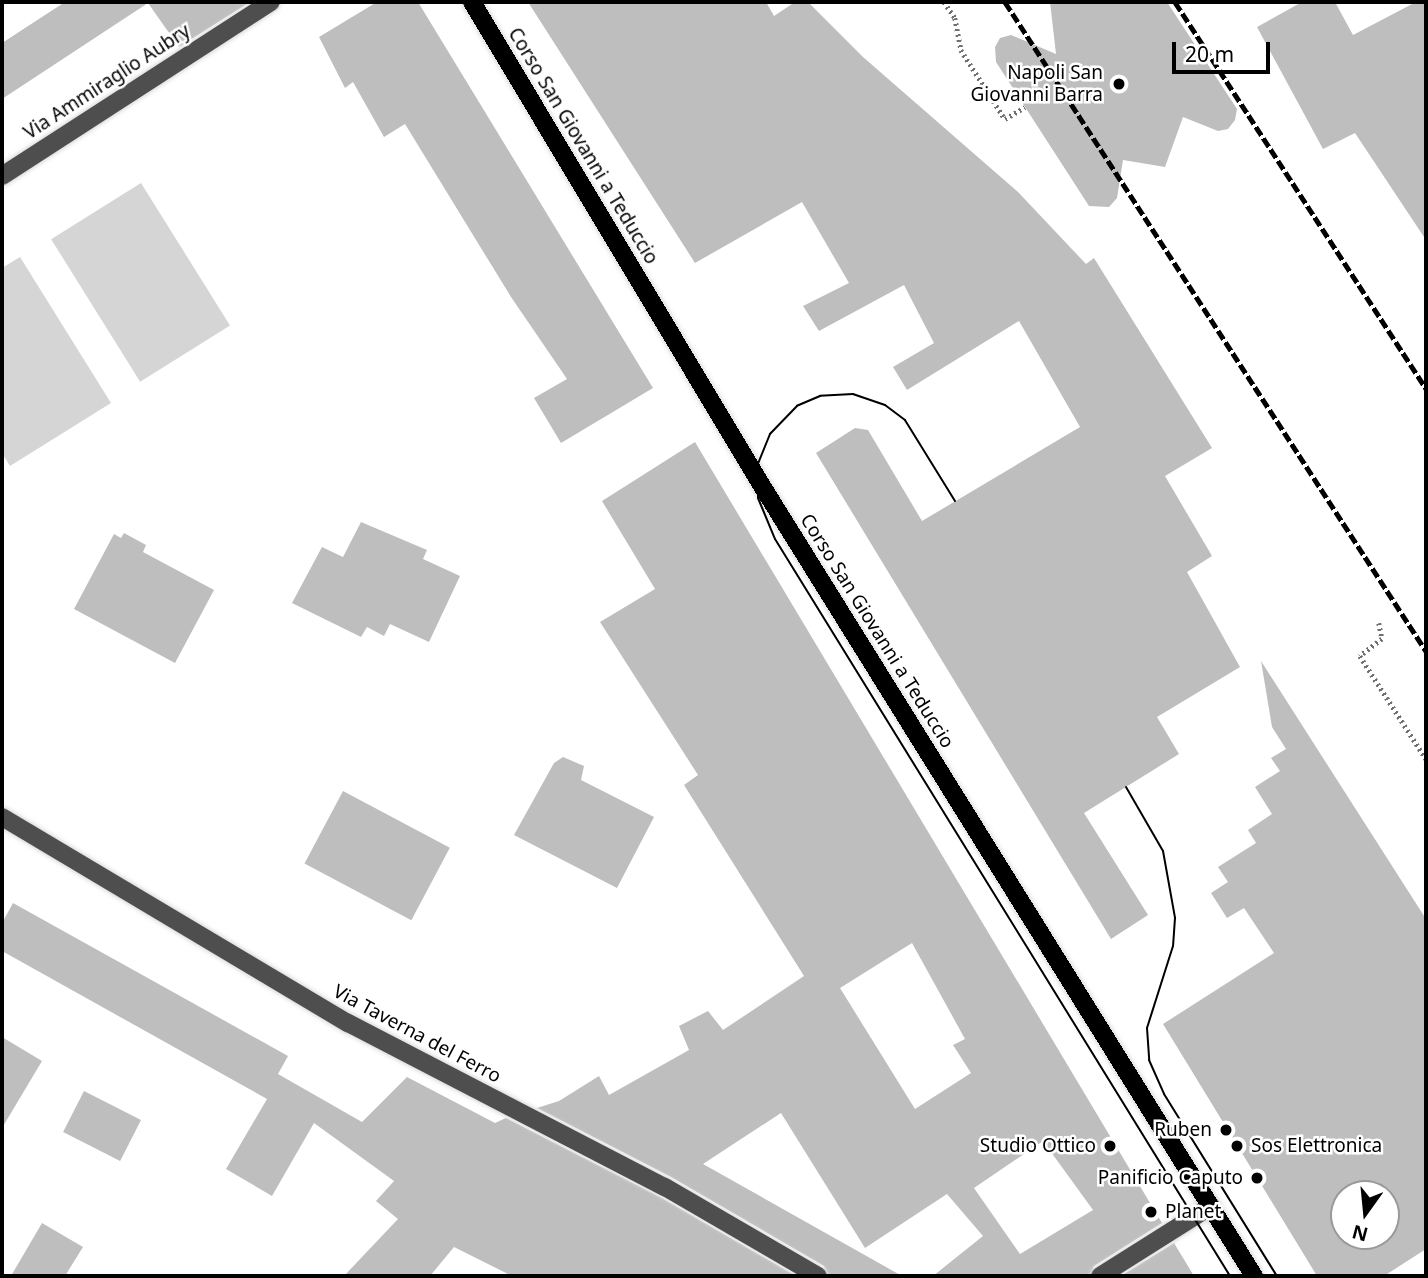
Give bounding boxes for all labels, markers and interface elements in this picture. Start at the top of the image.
street label: Via Ammiraglio Aubry [20,20,194,144]
street label: Corso San Giovanni a Teduccio [503,24,663,268]
scale bar [1176,28,1274,72]
text: 20 m [1185,40,1234,68]
place label: Napoli San Giovanni Barra [971,62,1103,106]
marker: Napoli San Giovanni Barra [1109,74,1129,94]
street label: Corso San Giovanni a Teduccio [795,510,959,752]
street label: Via Taverna del Ferro [329,980,505,1088]
place label: Ruben [1154,1119,1212,1141]
marker: Ruben [1218,1122,1234,1138]
place label: Studio Ottico [980,1135,1096,1157]
place label: Sos Elettronica [1251,1135,1382,1157]
marker: Studio Ottico [1102,1138,1118,1154]
marker: Sos Elettronica [1229,1138,1245,1154]
place label: Panificio Caputo [1098,1167,1243,1189]
marker: Panificio Caputo [1249,1170,1265,1186]
north arrow [1330,1180,1400,1250]
place label: Planet [1165,1201,1221,1223]
marker: Planet [1143,1204,1159,1220]
text: N [1349,1219,1371,1248]

